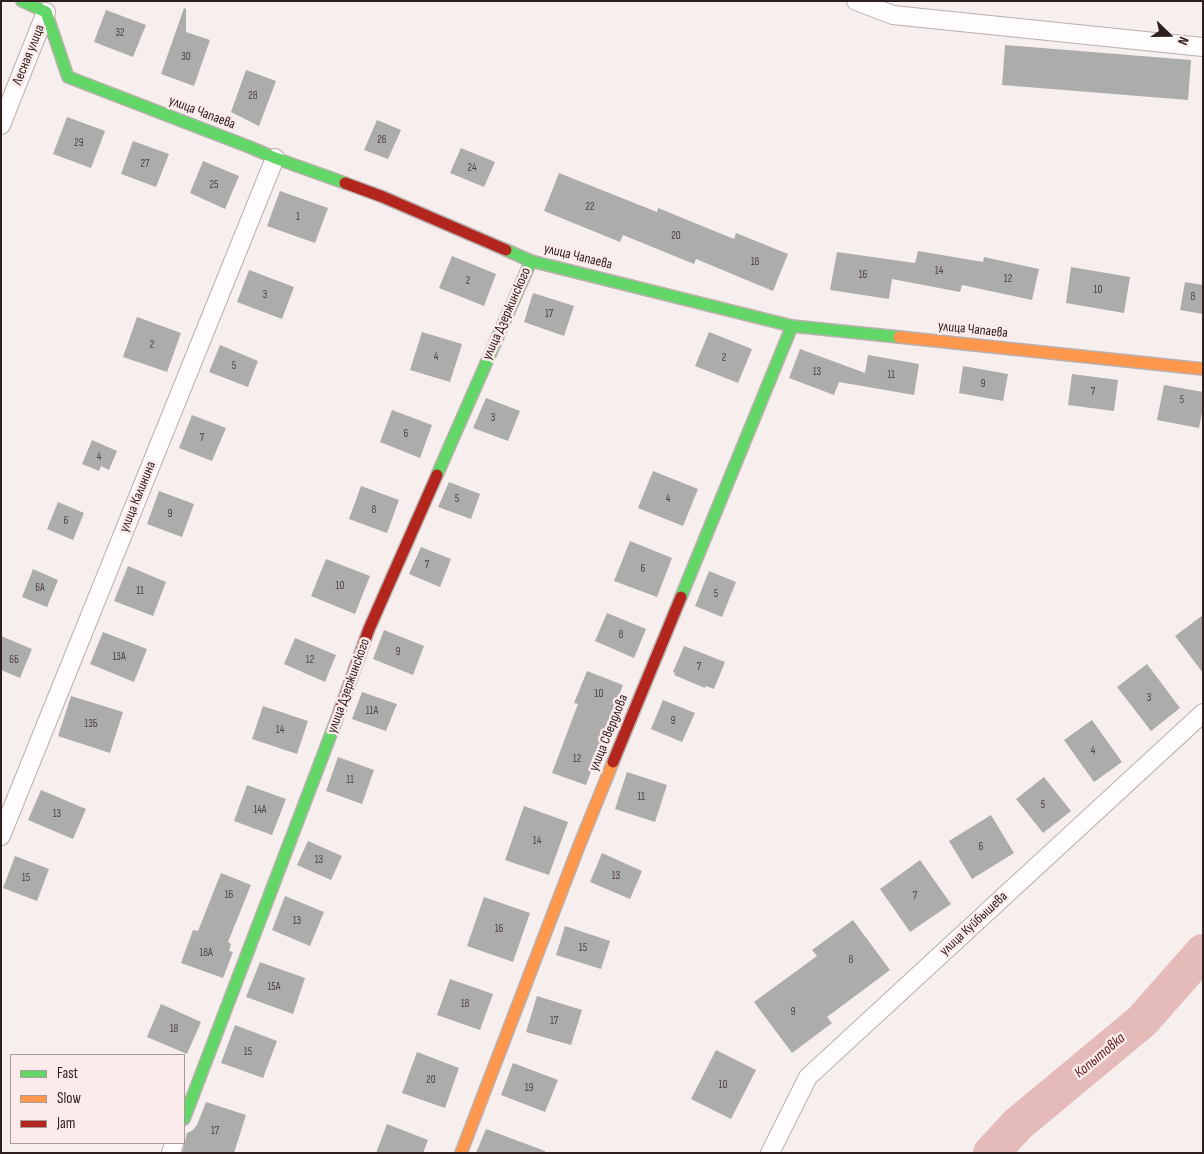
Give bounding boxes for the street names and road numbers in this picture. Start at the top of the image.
street label: Лесная улица [9,22,49,88]
street label: улица Чапаева [166,93,238,133]
street label: улица Чапаева [542,240,614,274]
street label: улица Дзержинского [479,265,535,363]
street label: улица Чапаева [937,318,1009,342]
street label: улица Калинина [116,459,160,535]
street label: улица Дзержинского [324,636,374,736]
street label: улица Свердлова [586,692,632,774]
street label: улица Куйбышева [937,888,1011,960]

